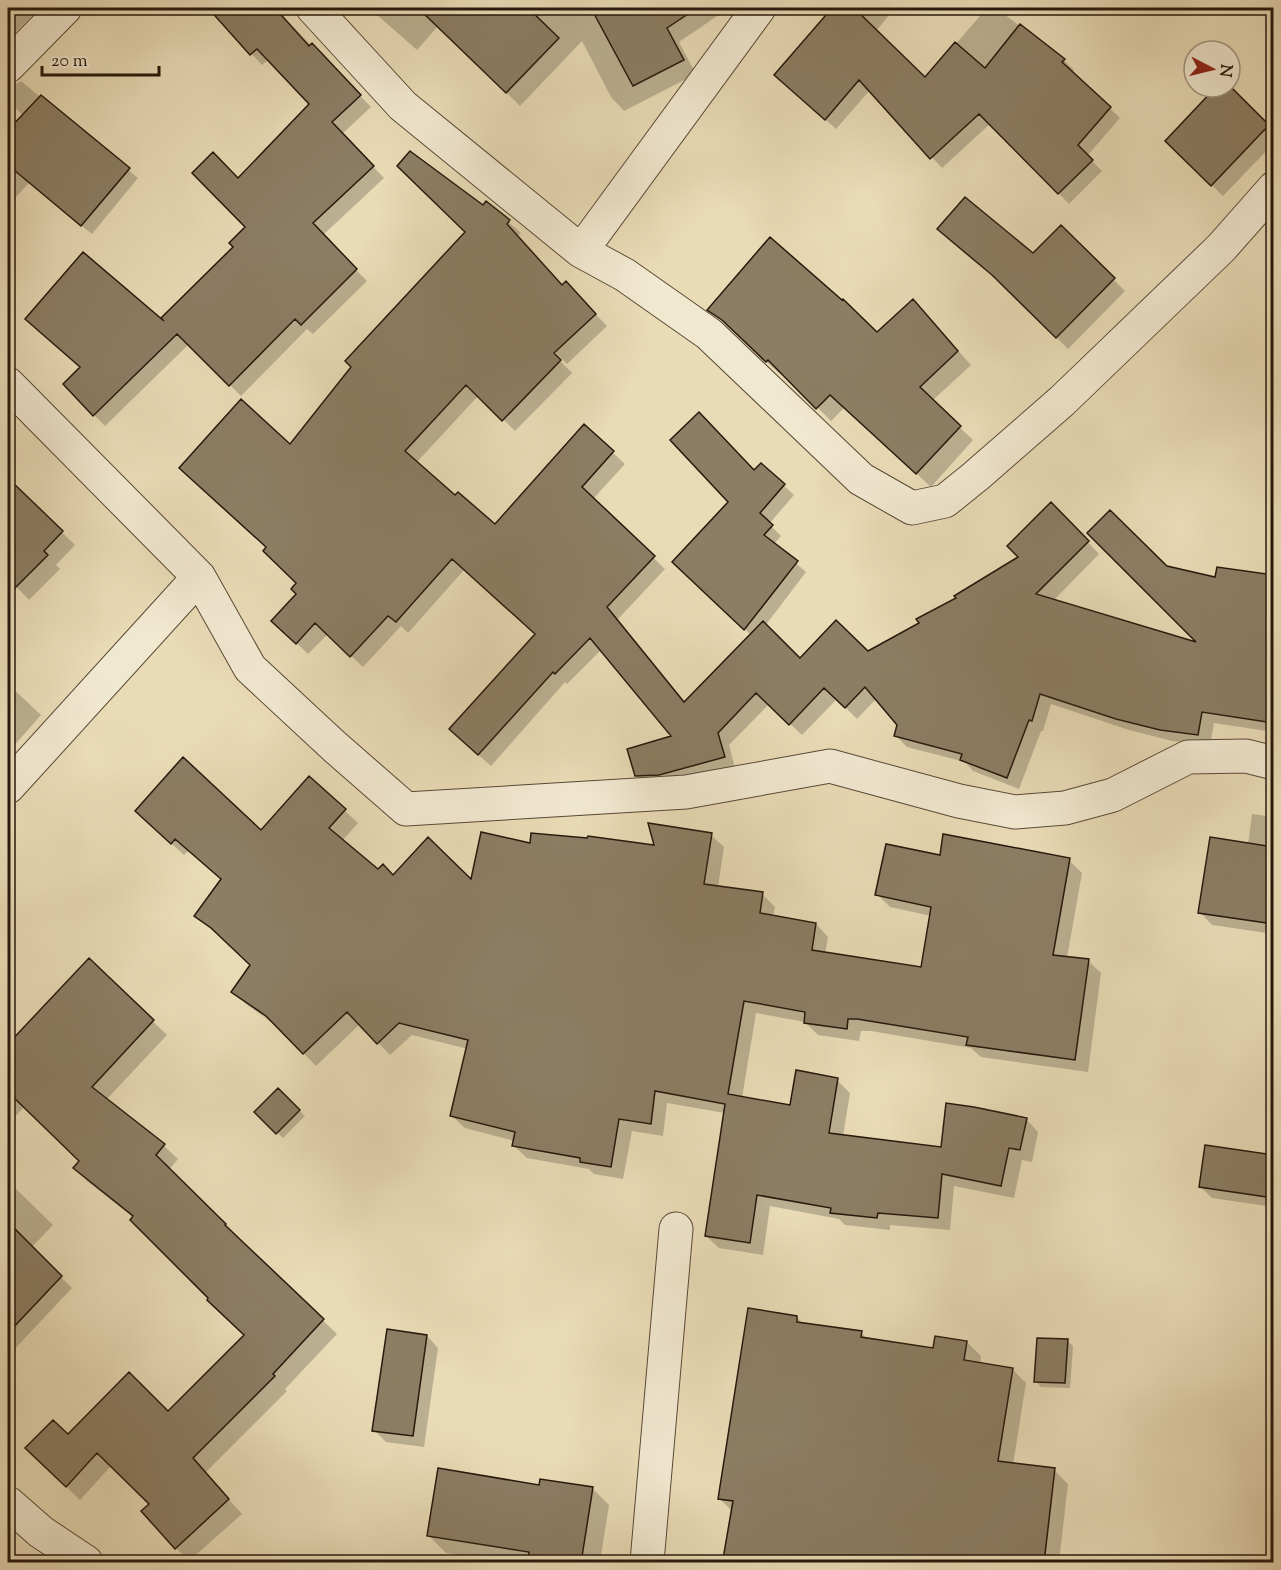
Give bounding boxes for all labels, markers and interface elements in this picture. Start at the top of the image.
scale bar [42,39,159,77]
north arrow [1182,39,1242,99]
text: 20 m [51,49,88,75]
text: N [1212,63,1237,78]

